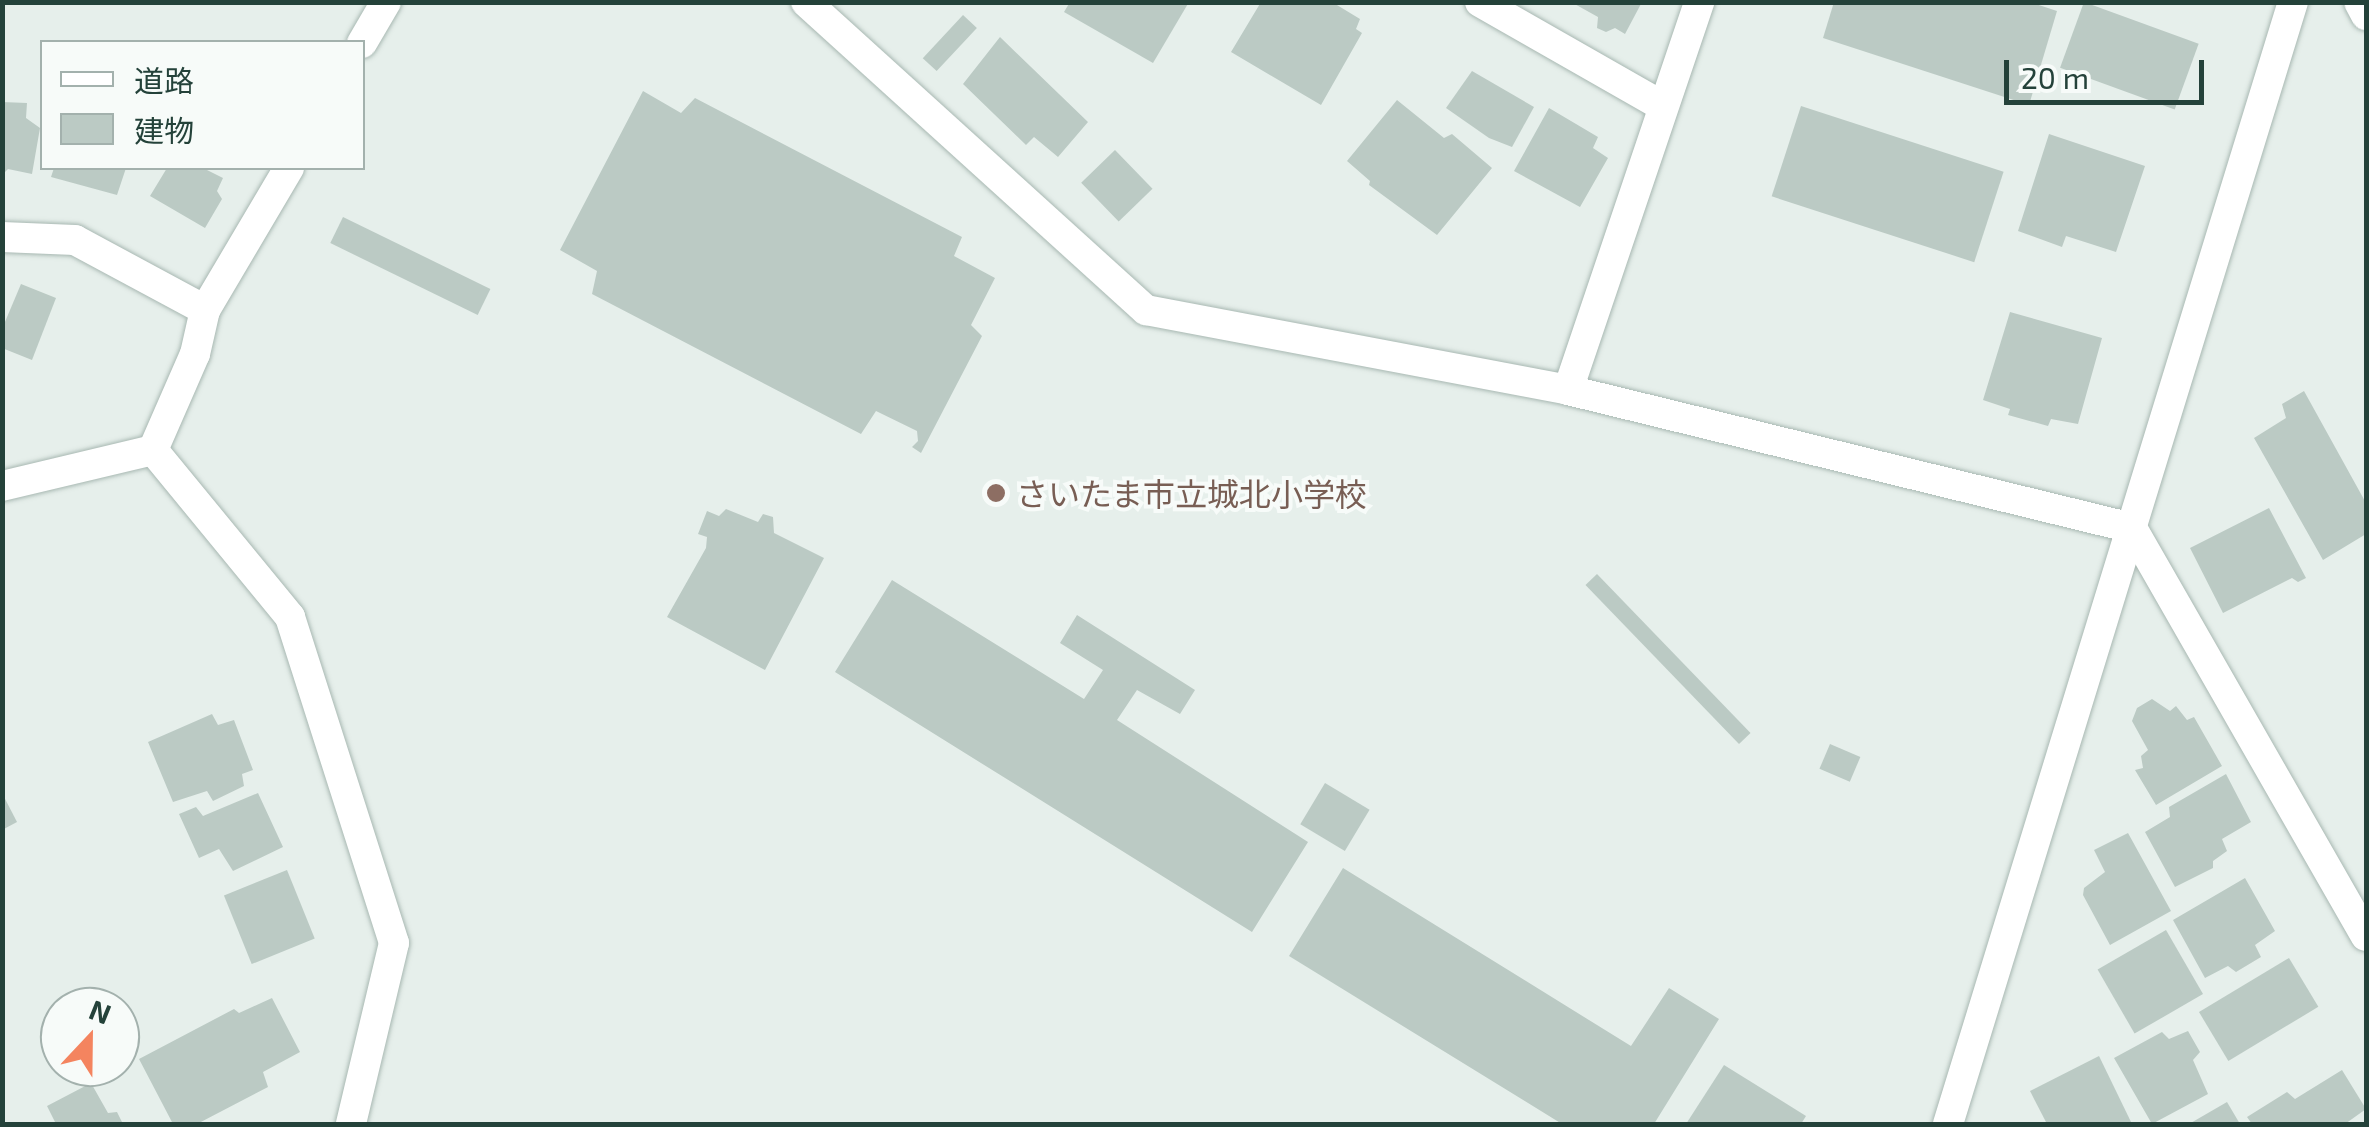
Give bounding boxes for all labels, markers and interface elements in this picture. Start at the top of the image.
legend [40,40,365,170]
scale bar [2009,40,2209,102]
text: 20 m [2021,59,2089,95]
text: 道路 [134,62,194,98]
text: 建物 [134,112,194,148]
place label: さいたま市立城北小学校 [1016,474,1368,512]
marker: さいたま市立城北小学校 [985,482,1007,504]
north arrow [40,987,140,1087]
text: N [85,991,116,1031]

